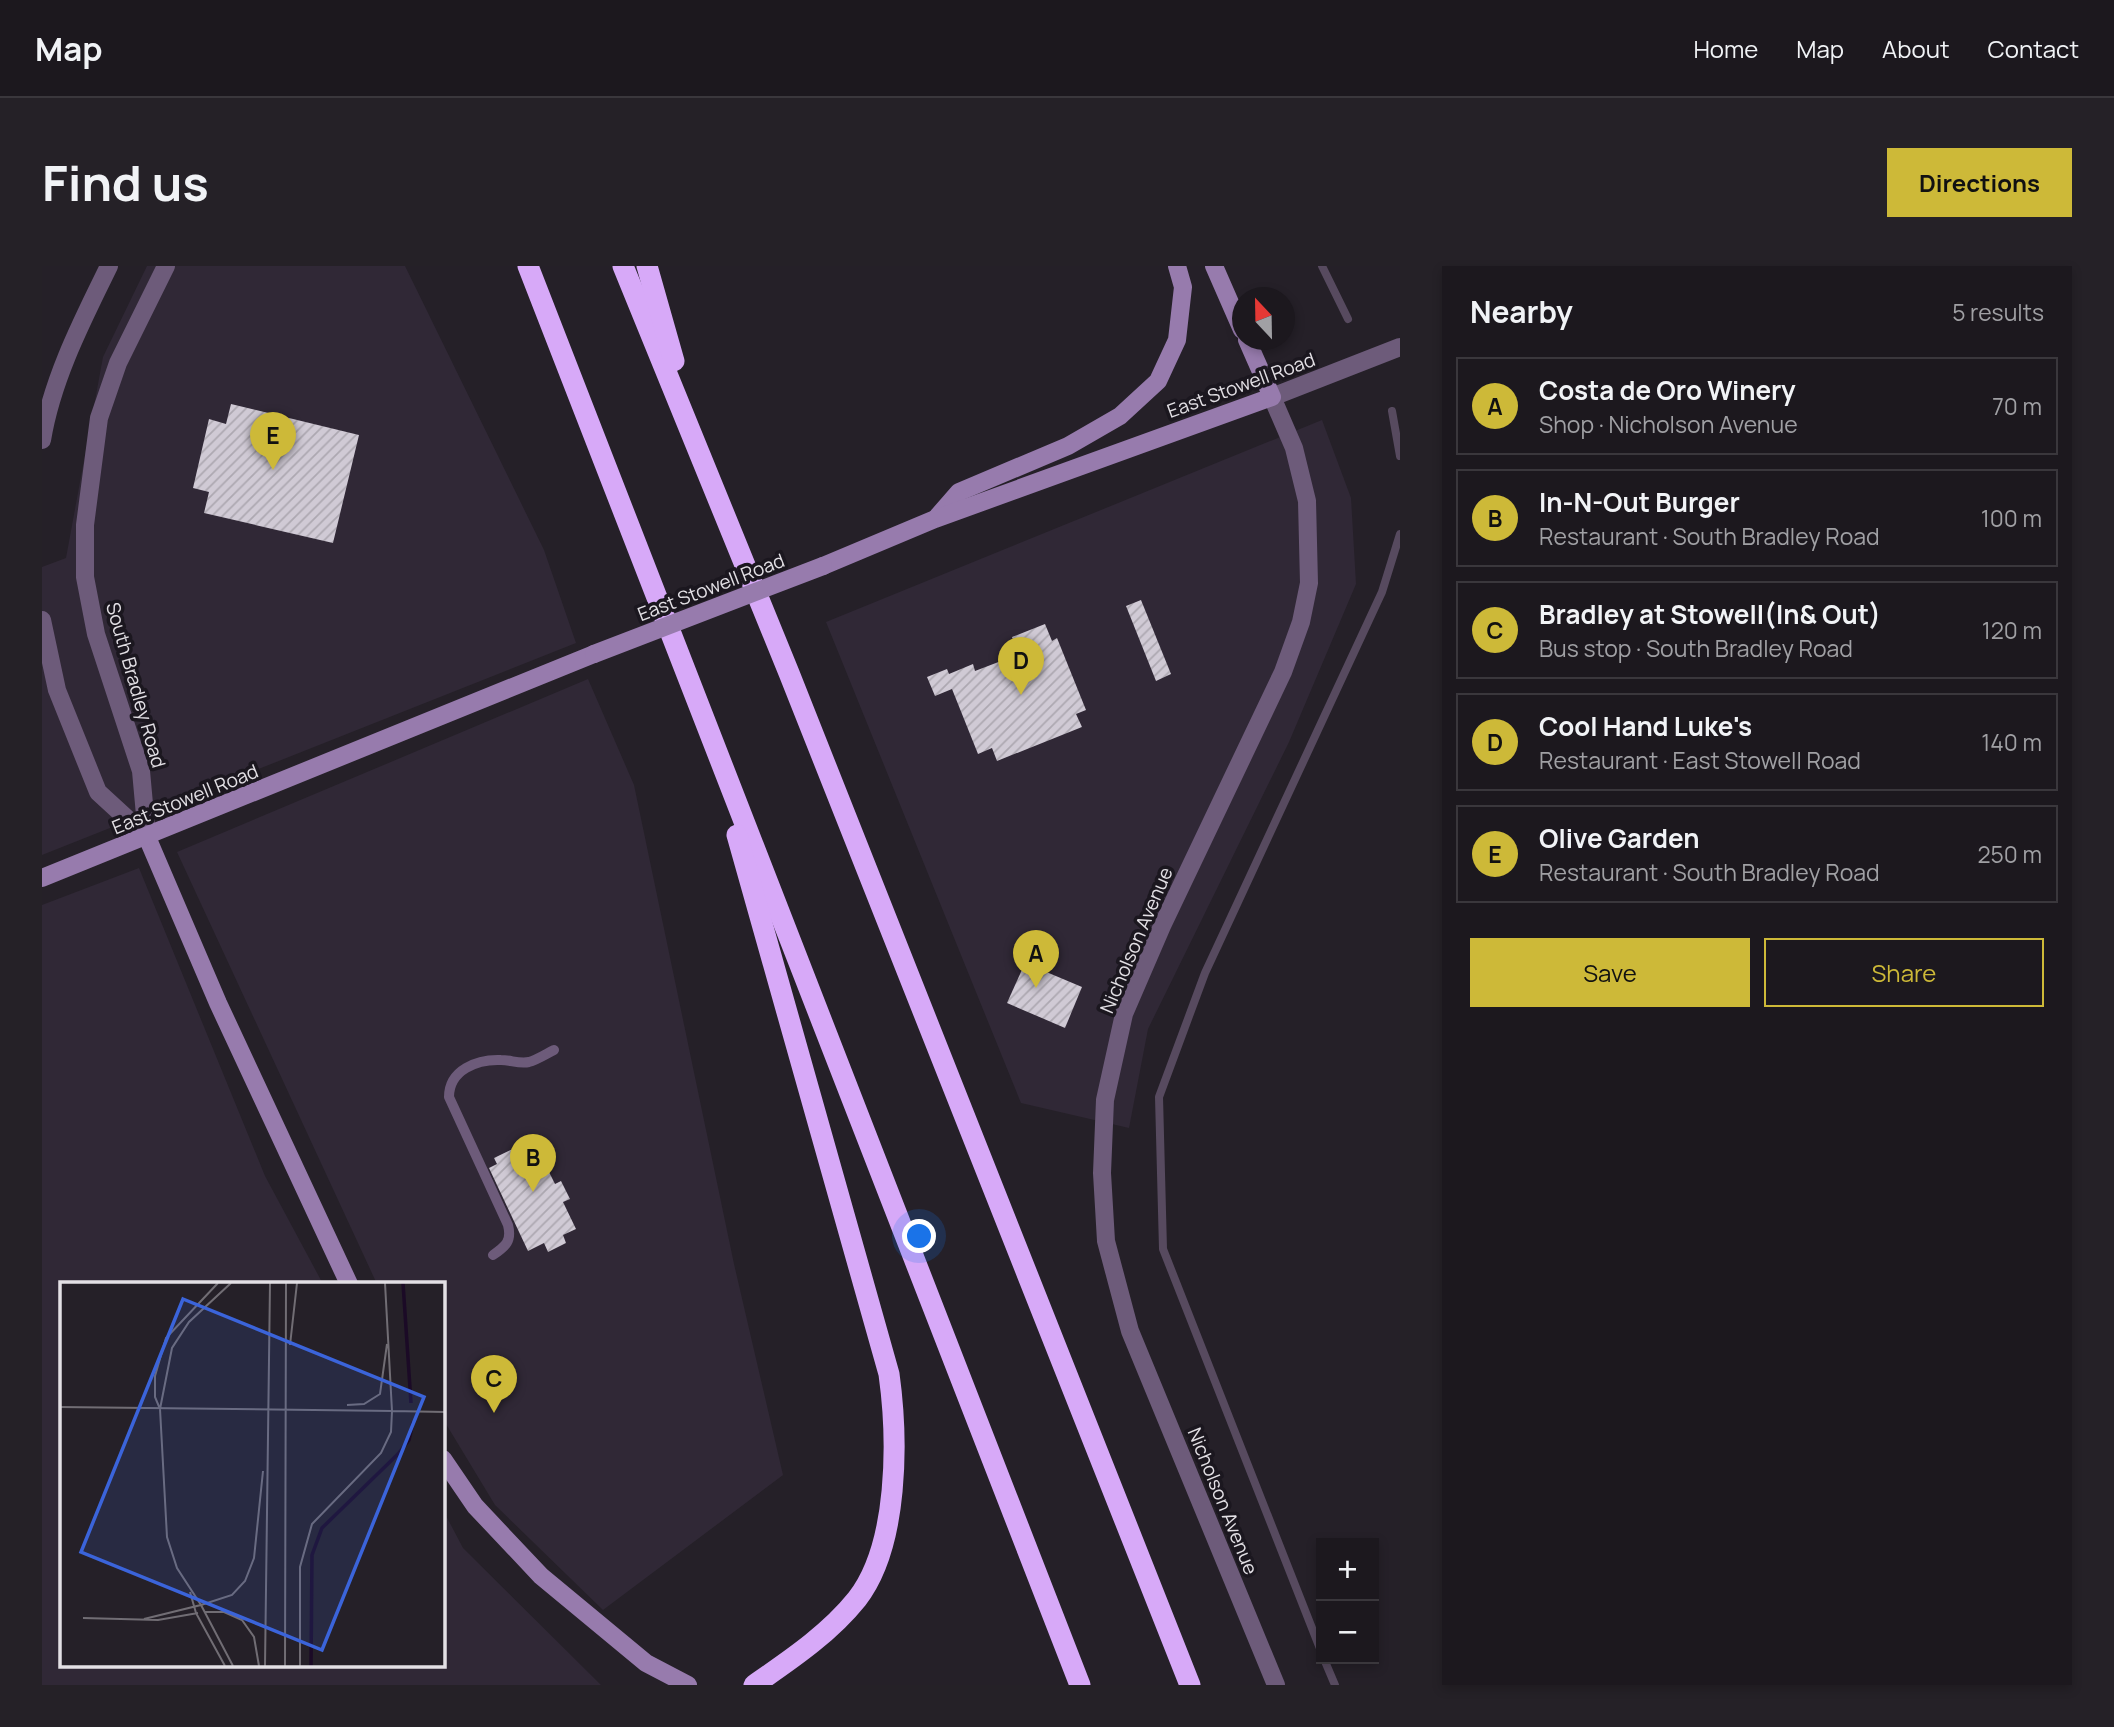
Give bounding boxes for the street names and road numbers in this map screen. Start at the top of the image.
street label: East Stowell Road [1163,346,1319,424]
street label: East Stowell Road [634,547,788,627]
street label: South Bradley Road [100,599,172,771]
street label: East Stowell Road [108,758,262,840]
street label: Nicholson Avenue [1094,863,1178,1017]
street label: Nicholson Avenue [1182,1424,1264,1578]

